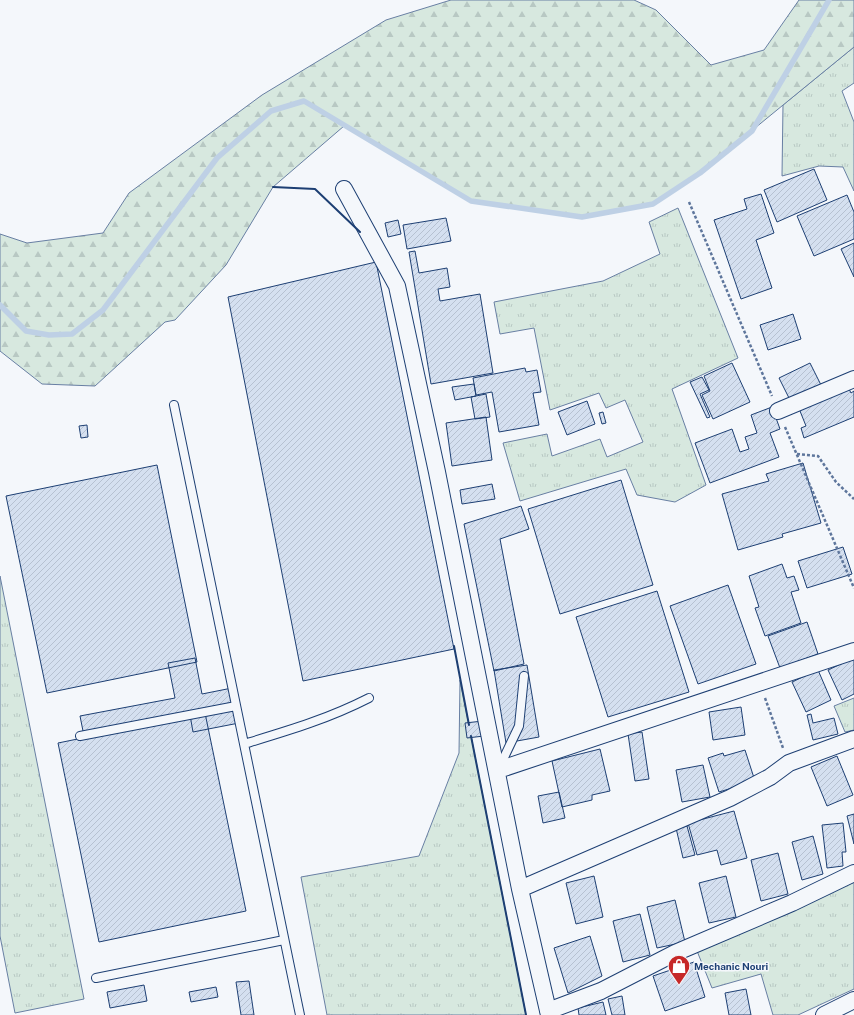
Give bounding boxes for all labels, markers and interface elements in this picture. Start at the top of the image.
shop icon: Mechanic Nouri [666,953,692,986]
place label: Mechanic Nouri [694,960,769,972]

